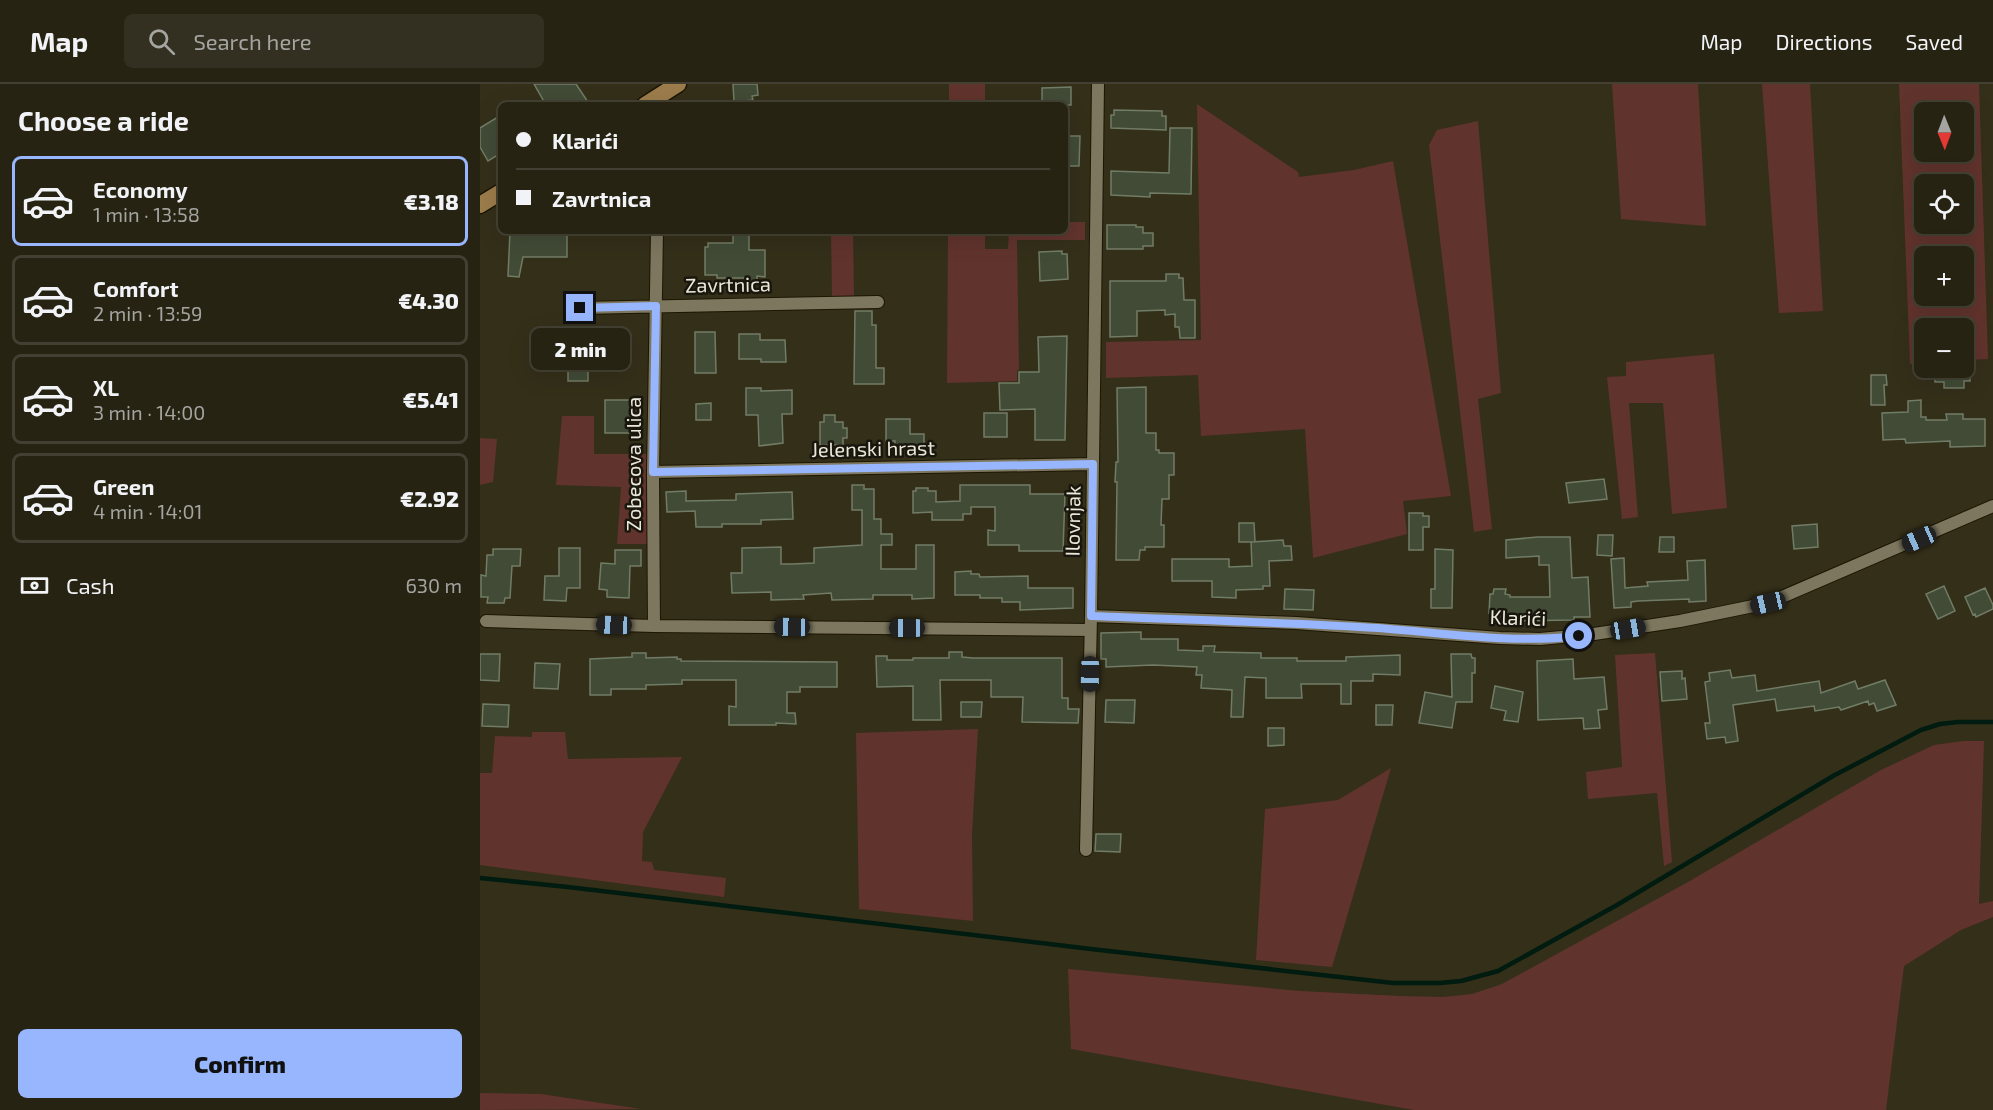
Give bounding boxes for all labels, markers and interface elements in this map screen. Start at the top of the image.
search box [124,14,544,68]
text: Map [30,24,88,58]
icon: search [145,25,178,58]
text: Search here [193,28,312,54]
text: Map [1700,29,1743,54]
text: Directions [1776,29,1872,54]
text: Saved [1905,29,1963,54]
north arrow [1914,102,1974,162]
map controls [1914,102,1974,378]
text: Choose a ride [18,104,189,136]
text: Klarići [552,127,618,153]
icon: car [21,174,75,228]
button: locate [1914,174,1974,234]
text: Economy [93,176,188,202]
text: Zavrtnica [552,185,651,211]
text: €3.18 [404,188,459,214]
text: 1 min · 13:58 [93,202,200,226]
button: + [1914,246,1974,306]
street label: Zavrtnica [685,271,771,297]
icon: car [21,273,75,327]
text: Comfort [93,275,178,301]
text: €4.30 [398,287,459,313]
route end [566,294,593,321]
text: 2 min · 13:59 [93,301,202,325]
button: − [1914,318,1974,378]
callout: 2 min [531,329,630,371]
text: 2 min [555,337,606,361]
icon: car [21,372,75,426]
text: XL [93,374,119,400]
text: €5.41 [403,386,459,412]
street label: Zobecova ulica [621,397,645,531]
text: 3 min · 14:00 [93,400,205,424]
street label: Jelenski hrast [811,435,936,461]
icon: car [21,471,75,525]
text: Green [93,473,155,499]
text: €2.92 [400,485,459,511]
street label: Ilovnjak [1059,485,1085,557]
text: 4 min · 14:01 [93,499,203,523]
car [1899,523,1939,555]
icon: cash [18,569,51,602]
text: Cash [66,572,115,598]
text: 630 m [405,573,462,597]
car [1748,590,1788,616]
street label: Klarići [1489,604,1547,630]
car [596,615,632,635]
car [1609,617,1647,641]
car [774,618,810,636]
car [889,619,925,637]
route start [1565,622,1592,649]
car [1081,656,1099,692]
button: Confirm [18,1029,462,1098]

